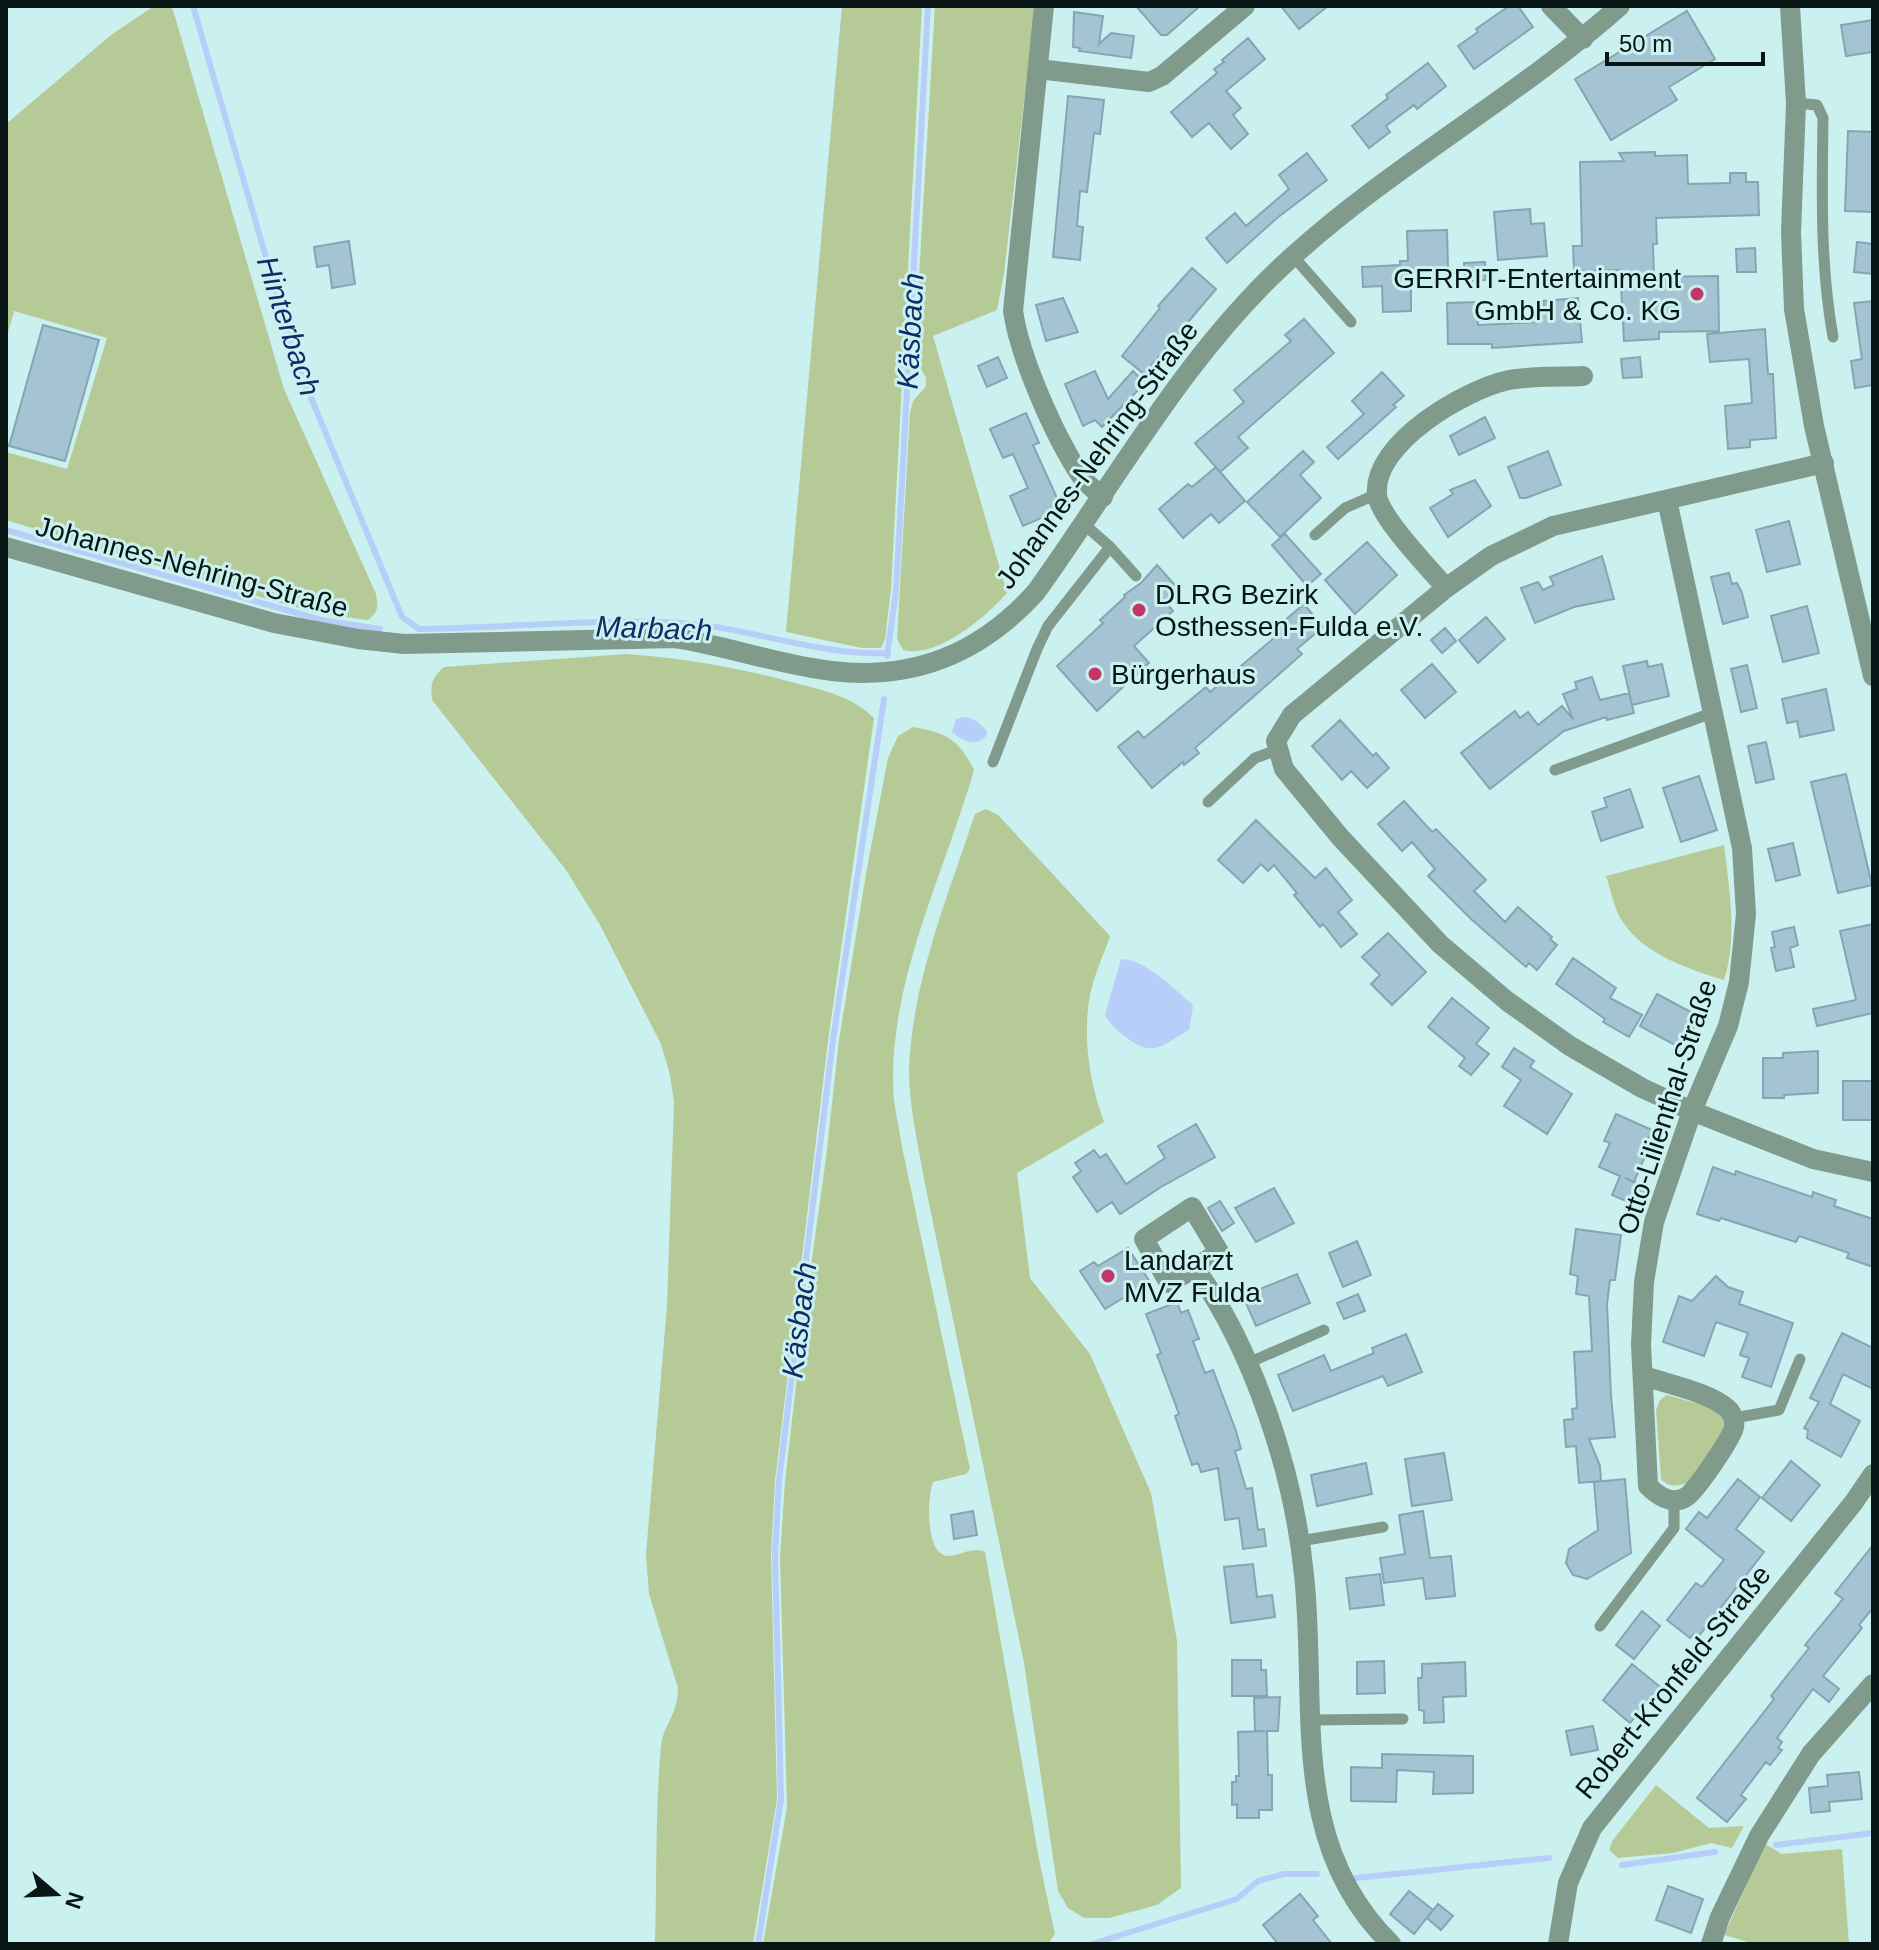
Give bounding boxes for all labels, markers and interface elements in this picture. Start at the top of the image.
scale bar [1607,16,1763,66]
text: 50 m [1619,30,1672,57]
water label: Hinterbach [251,252,327,400]
place label: GERRIT-Entertainment GmbH & Co. KG [1393,263,1681,326]
water label: Käsbach [890,272,930,390]
marker: GERRIT-Entertainment GmbH & Co. KG [1688,285,1706,303]
street label: Johannes-Nehring-Straße [990,316,1204,594]
street label: Johannes-Nehring-Straße [32,510,352,624]
place label: DLRG Bezirk Osthessen-Fulda e.V. [1155,579,1423,642]
marker: DLRG Bezirk Osthessen-Fulda e.V. [1130,601,1148,619]
water label: Marbach [595,609,713,647]
place label: Bürgerhaus [1111,659,1256,690]
marker: Bürgerhaus [1086,665,1104,683]
street label: Otto-Lilienthal-Straße [1611,976,1723,1238]
place label: Landarzt MVZ Fulda [1124,1245,1261,1308]
water label: Käsbach [776,1260,822,1380]
marker: Landarzt MVZ Fulda [1099,1267,1117,1285]
street label: Robert-Kronfeld-Straße [1569,1559,1777,1805]
north arrow [16,1854,96,1934]
text: N [60,1889,89,1912]

